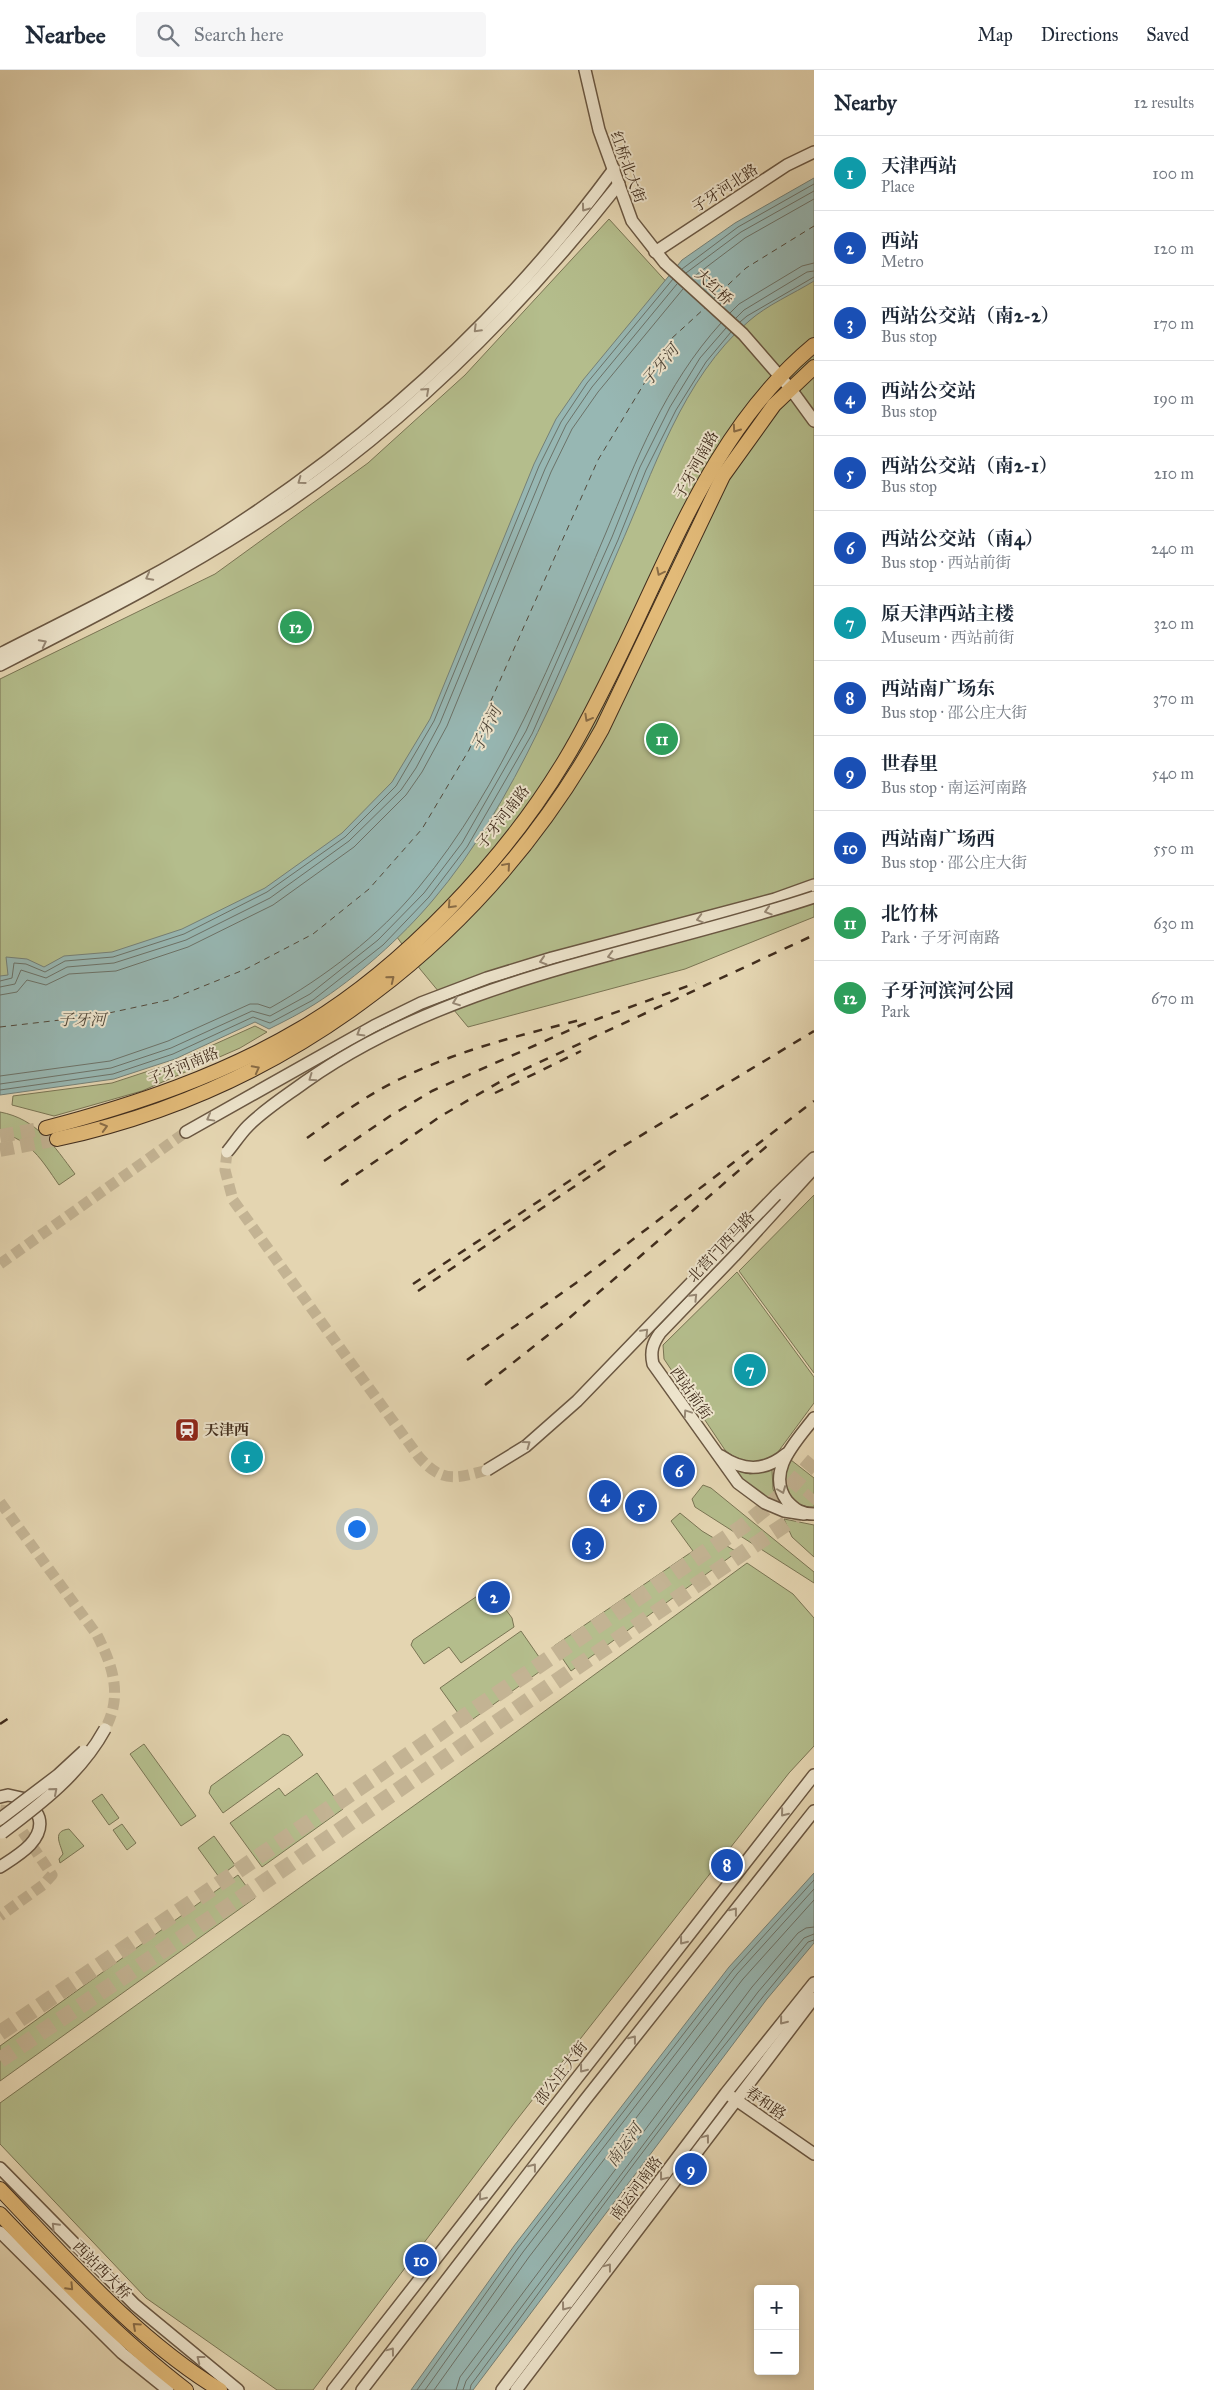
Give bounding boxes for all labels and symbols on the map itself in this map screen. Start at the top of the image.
street label: 红桥北大街 [607,129,649,205]
street label: 子牙河北路 [689,160,761,216]
one-way arrow [582,202,591,212]
street label: 大红桥 [691,265,737,309]
one-way arrow [474,323,483,332]
water label: 子牙河 [637,338,685,389]
one-way arrow [421,388,430,397]
one-way arrow [733,423,742,433]
street label: 子牙河南路 [670,428,722,502]
one-way arrow [297,475,307,484]
one-way arrow [656,567,666,576]
one-way arrow [145,571,154,581]
pin: 12 [280,608,312,646]
one-way arrow [38,639,47,649]
water label: 子牙河 [467,701,506,755]
one-way arrow [585,713,595,722]
pin: 11 [646,720,678,758]
street label: 子牙河南路 [473,782,533,852]
one-way arrow [501,863,510,872]
one-way arrow [448,899,457,908]
one-way arrow [764,906,772,916]
one-way arrow [696,913,705,924]
one-way arrow [608,950,616,960]
one-way arrow [540,955,548,965]
one-way arrow [385,977,394,985]
one-way arrow [452,996,461,1007]
water label: 子牙河 [58,1010,109,1029]
one-way arrow [357,1027,366,1037]
street label: 子牙河南路 [145,1044,221,1088]
one-way arrow [250,1065,259,1075]
one-way arrow [309,1072,318,1080]
one-way arrow [207,1112,216,1122]
one-way arrow [100,1123,108,1133]
street label: 北营门西马路 [684,1208,758,1286]
one-way arrow [688,1294,697,1303]
one-way arrow [639,1329,648,1338]
pin: 7 [734,1351,766,1389]
street label: 西站前街 [666,1363,716,1423]
one-way arrow [684,1409,693,1419]
station icon: 天津西 [174,1417,200,1443]
place label: 天津西 [204,1421,249,1439]
pin: 1 [231,1438,263,1476]
one-way arrow [521,1441,531,1450]
pin: 6 [663,1452,695,1490]
pin: 4 [589,1477,621,1515]
one-way arrow [776,1485,786,1494]
pin: 5 [625,1487,657,1525]
your location [344,1516,370,1542]
pin: 3 [572,1525,604,1563]
pin: 2 [478,1578,510,1616]
one-way arrow [48,1788,57,1797]
one-way arrow [780,1808,789,1817]
pin: 8 [711,1846,743,1884]
one-way arrow [728,1908,737,1917]
one-way arrow [680,1935,689,1945]
one-way arrow [780,2015,789,2024]
one-way arrow [628,2036,636,2045]
street label: 邵公庄大街 [531,2038,591,2108]
one-way arrow [580,2063,588,2072]
street label: 春和路 [742,2083,790,2123]
water label: 南运河 [602,2118,648,2170]
one-way arrow [701,2135,709,2144]
pin: 9 [675,2150,707,2188]
street label: 南运河南路 [606,2153,666,2223]
one-way arrow [528,2164,536,2173]
one-way arrow [660,2171,668,2180]
one-way arrow [480,2191,488,2200]
one-way arrow [52,2222,61,2231]
street label: 西站西大桥 [69,2237,135,2303]
pin: 10 [405,2241,437,2279]
one-way arrow [602,2264,610,2273]
one-way arrow [64,2281,73,2290]
one-way arrow [562,2301,571,2311]
one-way arrow [132,2323,141,2332]
one-way arrow [385,2347,394,2357]
one-way arrow [197,2357,206,2365]

